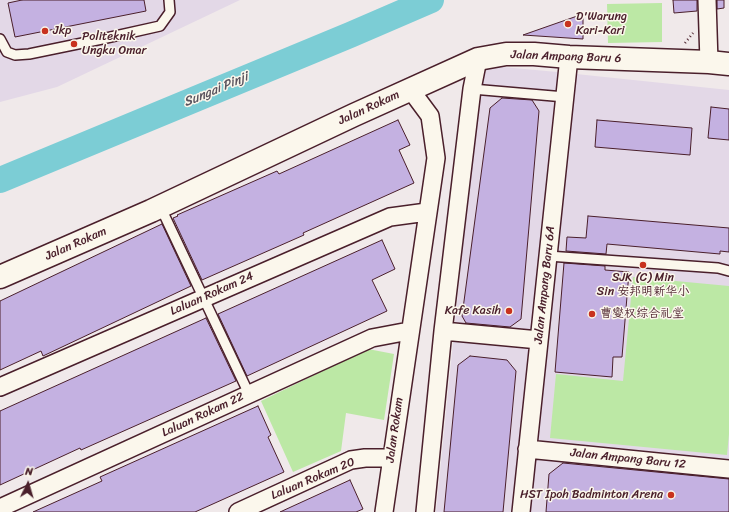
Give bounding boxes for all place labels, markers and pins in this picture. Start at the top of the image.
place label: D'Warung Kari-Kari [576,10,627,38]
marker: D'Warung Kari-Kari [563,19,573,29]
place label: Jkp [53,24,71,38]
marker: Jkp [40,26,50,36]
place label: Politeknik Ungku Omar [82,30,146,58]
marker: Politeknik Ungku Omar [69,39,79,49]
marker: SJK (C) Min Sin 安邦明新华小 [638,260,648,270]
place label: SJK (C) Min Sin 安邦明新华小 [597,271,689,299]
place label: Kafe Kasih [445,304,501,318]
marker: Kafe Kasih [504,306,514,316]
place label: 曹燮权综合礼堂 [600,307,684,321]
marker: 曹燮权综合礼堂 [587,309,597,319]
place label: HST Ipoh Badminton Arena [520,488,663,502]
marker: HST Ipoh Badminton Arena [666,490,676,500]

